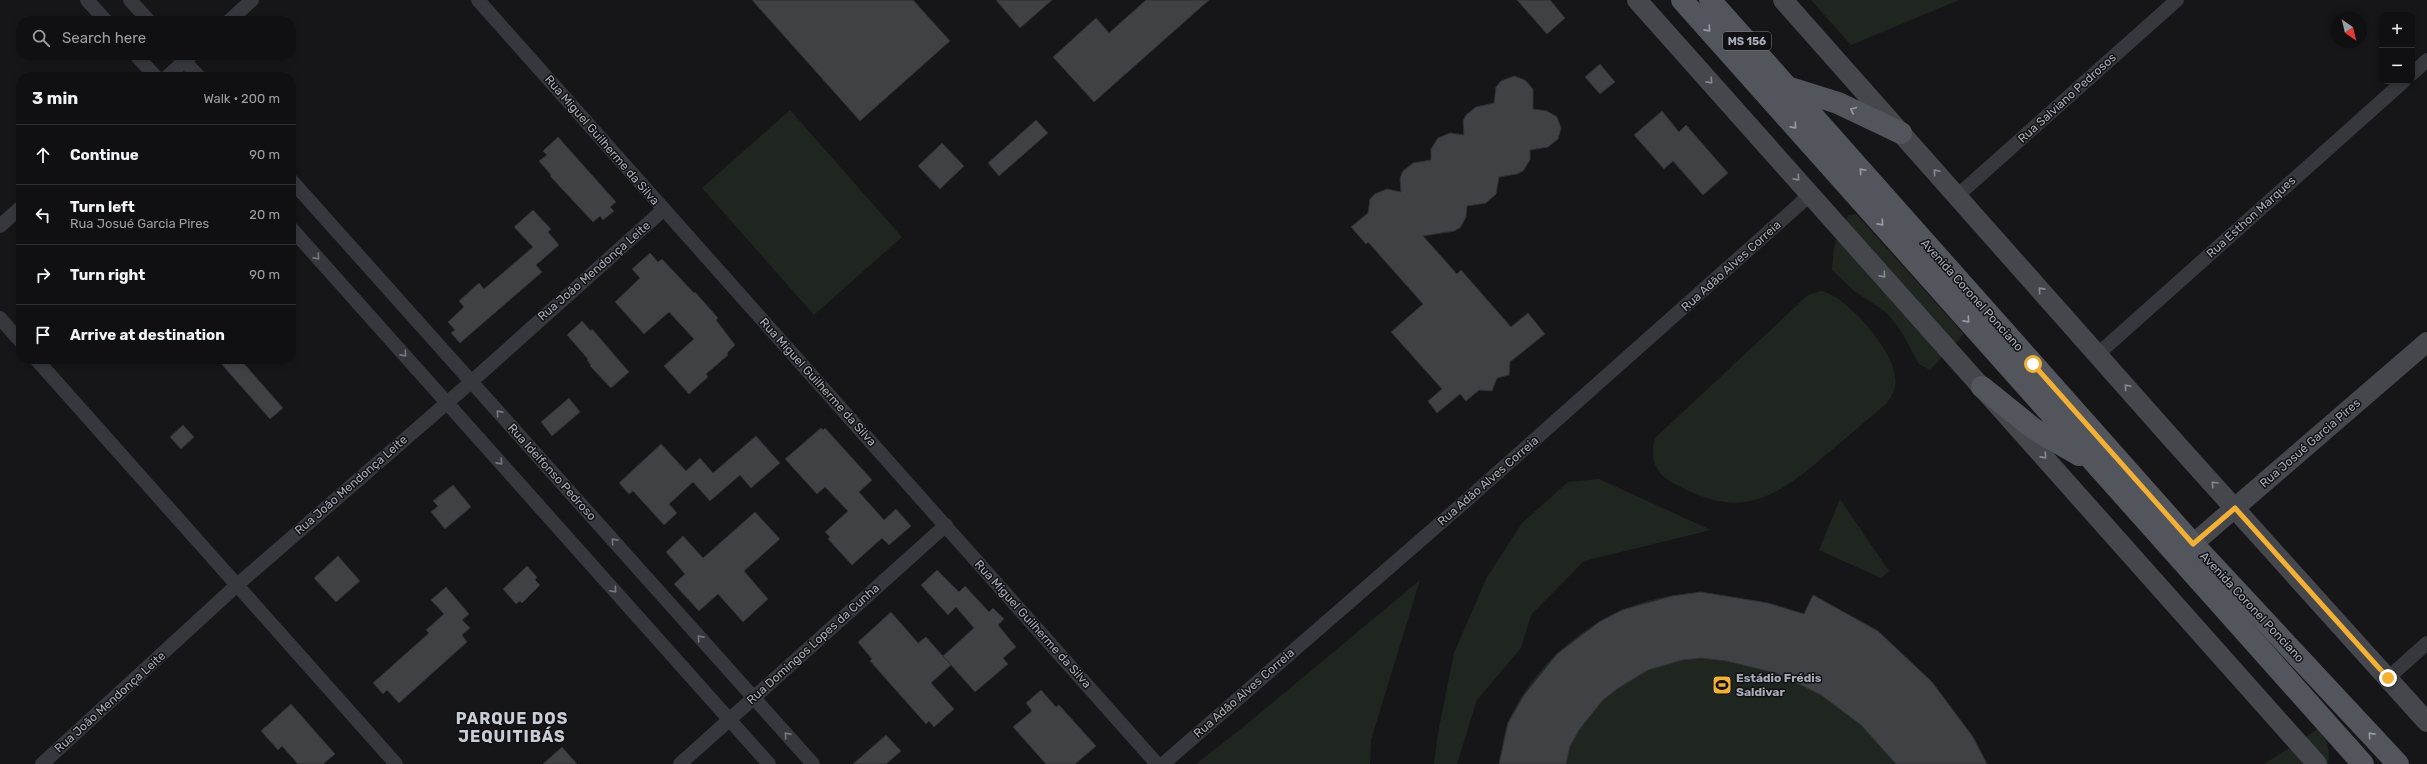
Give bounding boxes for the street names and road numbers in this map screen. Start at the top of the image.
road number: MS 156 [1723,32,1771,50]
street label: Rua Salviano Pedrosos [2015,50,2119,146]
street label: Rua Miguel Guilherme da Silva [542,72,662,208]
street label: Rua Esthon Marques [2204,173,2298,261]
street label: Rua João Mendonça Leite [535,218,653,324]
street label: Rua Adão Alves Correia [1678,218,1784,314]
street label: Avenida Coronel Ponciano [1918,236,2026,354]
street label: Rua Miguel Guilherme da Silva [757,315,879,449]
street label: Rua Josué Garcia Pires [2257,396,2363,490]
street label: Rua Idelfonso Pedroso [505,421,599,523]
street label: Rua João Mendonça Leite [292,432,410,538]
street label: Rua Adão Alves Correia [1435,433,1541,529]
street label: Avenida Coronel Ponciano [2197,549,2307,665]
street label: Rua Miguel Guilherme da Silva [972,557,1094,691]
street label: Rua Domingos Lopes da Cunha [744,581,882,707]
street label: Rua Adão Alves Correia [1191,645,1297,741]
street label: Rua João Mendonça Leite [52,648,168,755]

